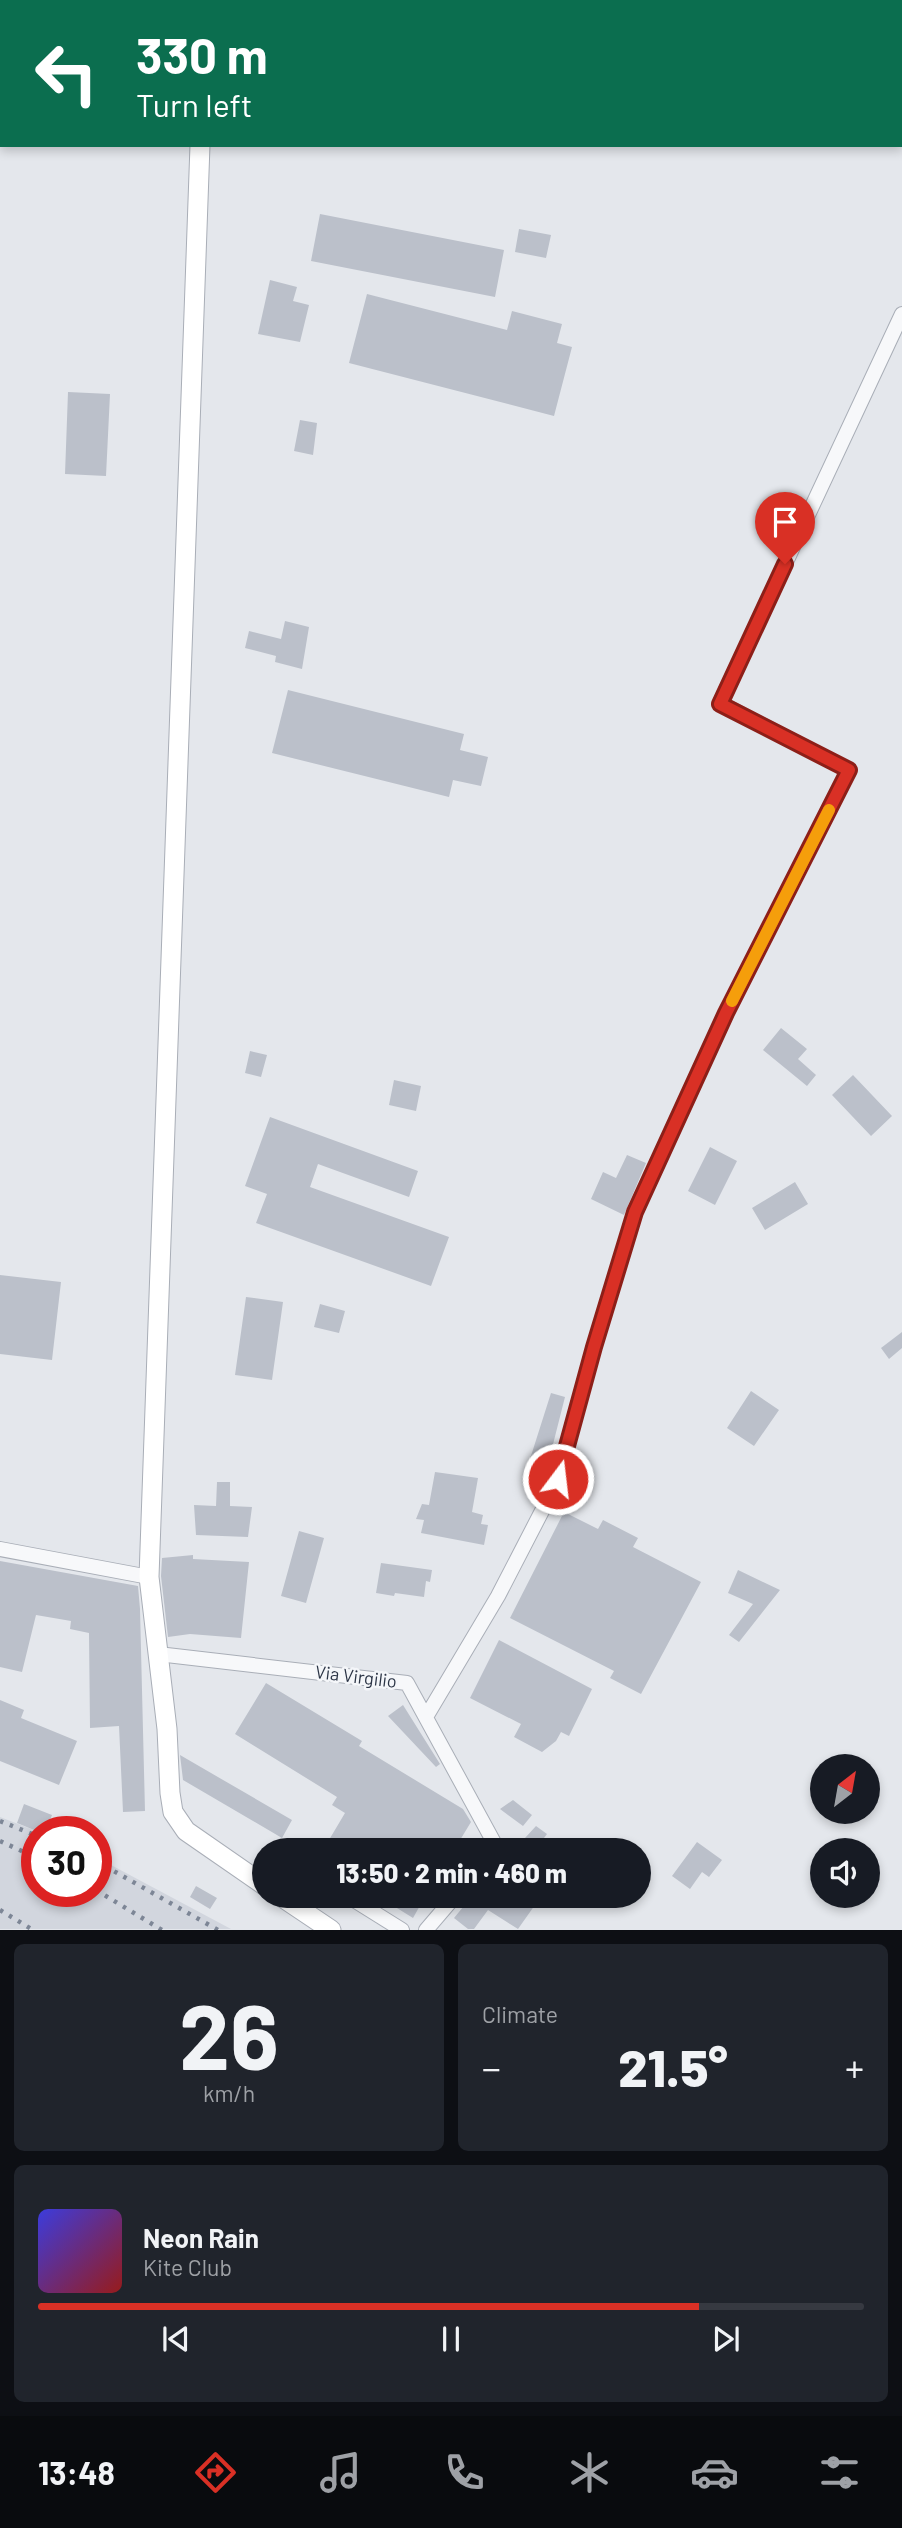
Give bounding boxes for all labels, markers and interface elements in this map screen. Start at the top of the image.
text: 330 m [136,25,268,84]
icon: left [21,28,112,119]
text: Turn left [136,85,253,123]
pin [755,492,815,564]
icon: arrive [766,503,804,541]
position arrow [521,1442,595,1516]
street label: Via Virgilio [314,1660,398,1692]
north arrow [810,1754,880,1824]
map controls [810,1754,880,1908]
speed limit sign: 30 [21,1816,112,1907]
button: sound [810,1838,880,1908]
text: 13:50 · 2 min · 460 m [336,1857,567,1888]
text: 26 [179,1979,279,2088]
text: Climate [482,2000,558,2028]
text: 21.5° [618,2035,728,2097]
text: − [482,2044,501,2090]
text: + [845,2044,864,2090]
text: km/h [203,2079,255,2107]
text: Neon Rain [143,2222,259,2253]
text: Kite Club [143,2253,232,2281]
icon: previous [157,2320,195,2358]
icon: pause [432,2320,470,2358]
icon: next [707,2320,745,2358]
icon: directions [191,2448,240,2497]
icon: music [316,2448,365,2497]
icon: phone [440,2448,489,2497]
icon: climate [565,2448,614,2497]
icon: car [690,2448,739,2497]
icon: filters [815,2448,864,2497]
text: 13:48 [38,2453,115,2491]

